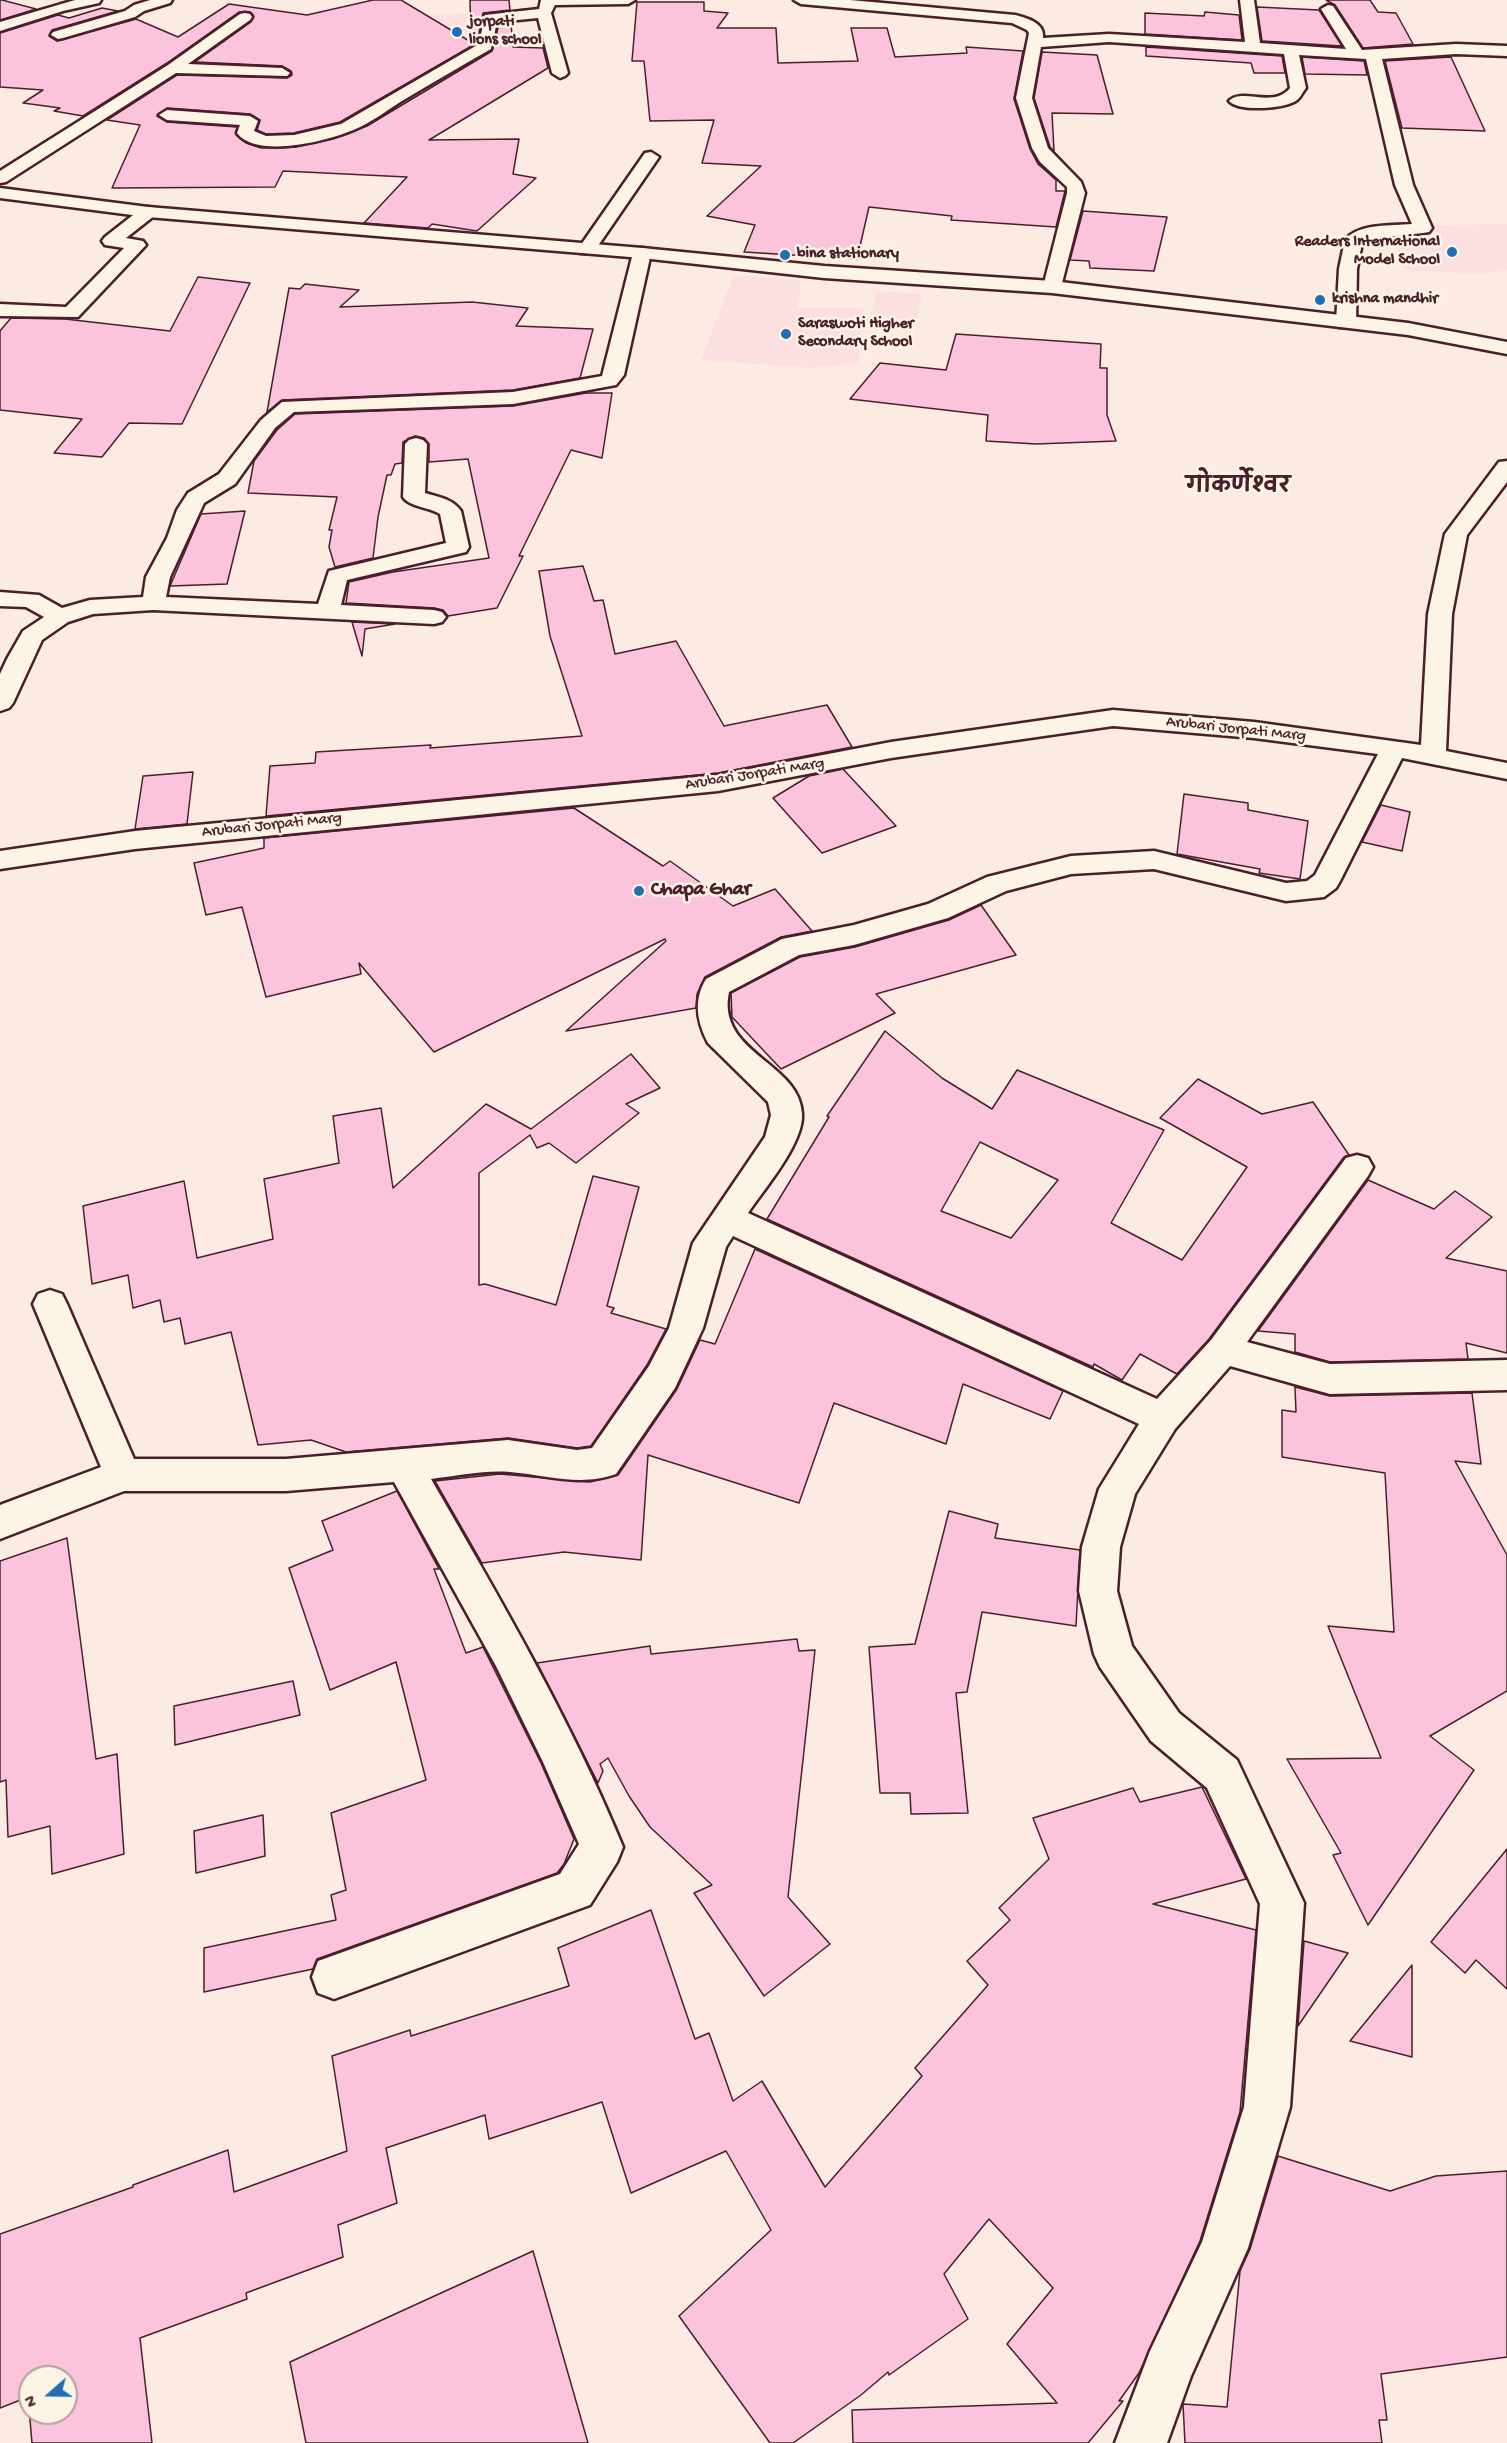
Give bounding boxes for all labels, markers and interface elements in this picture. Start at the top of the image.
place label: jorpati lions school [469,13,542,51]
marker: jorpati lions school [450,25,464,39]
place label: Readers International Model School [1295,233,1440,271]
place label: bina stationary [797,245,899,265]
marker: Readers International Model School [1445,245,1459,259]
marker: bina stationary [778,248,792,262]
place label: krishna mandhir [1332,290,1438,310]
marker: krishna mandhir [1313,293,1327,307]
place label: Saraswoti Higher Secondary School [798,315,913,353]
marker: Saraswoti Higher Secondary School [779,327,793,341]
district label: गोकर्णेश्वर [1186,476,1290,502]
street label: Arubari Jorpati Marg [1165,713,1307,747]
street label: Arubari Jorpati Marg [684,755,826,795]
street label: Arubari Jorpati Marg [201,809,343,843]
place label: Chapa Ghar [651,879,751,903]
marker: Chapa Ghar [632,884,646,898]
north arrow [18,2365,78,2425]
text: N [22,2392,43,2409]

